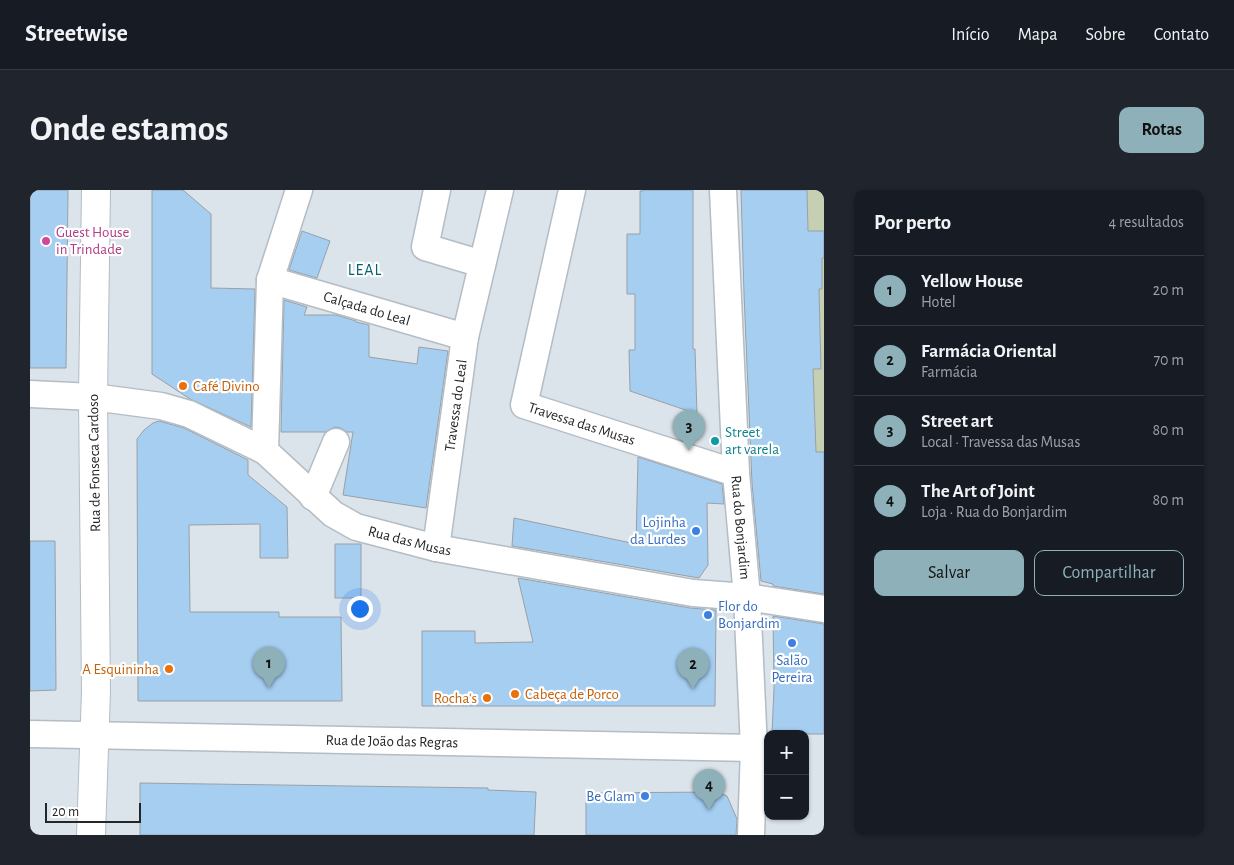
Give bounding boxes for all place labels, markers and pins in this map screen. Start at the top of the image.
place label: Guest House in Trindade [56,225,130,257]
marker: Guest House in Trindade [40,235,52,247]
place label: Café Divino [193,379,260,394]
marker: Café Divino [177,380,189,392]
pin: 3 [673,410,705,451]
place label: Street art varela [725,425,779,457]
marker: Street art varela [709,435,721,447]
place label: Lojinha da Lurdes [630,515,686,547]
marker: Lojinha da Lurdes [690,525,702,537]
place label: Flor do Bonjardim [718,599,780,631]
marker: Flor do Bonjardim [702,609,714,621]
marker: Salão Pereira [786,637,798,649]
pin: 1 [253,647,285,688]
pin: 2 [677,648,709,689]
place label: Salão Pereira [771,653,813,685]
place label: A Esquininha [82,662,159,677]
marker: A Esquininha [163,663,175,675]
place label: Cabeça de Porco [525,687,619,702]
marker: Cabeça de Porco [509,688,521,700]
place label: Rocha's [434,691,477,706]
marker: Rocha's [481,692,493,704]
pin: 4 [693,769,725,810]
place label: Be Glam [586,789,635,804]
marker: Be Glam [639,790,651,802]

